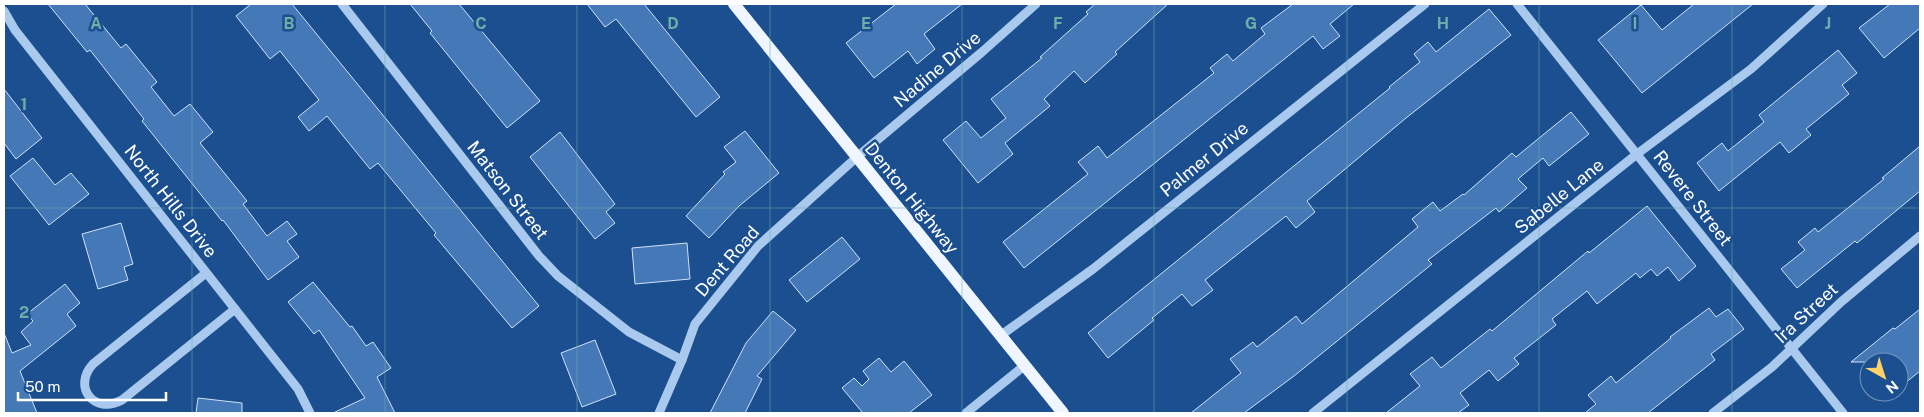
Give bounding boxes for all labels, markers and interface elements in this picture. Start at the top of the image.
text: A [90,14,102,33]
text: B [284,14,295,33]
text: C [475,14,487,33]
text: D [667,14,679,33]
text: E [861,14,871,33]
text: F [1053,14,1063,33]
text: G [1245,14,1257,33]
text: H [1437,14,1449,33]
text: I [1633,14,1637,33]
text: J [1825,14,1831,33]
street label: Nadine Drive [889,27,985,111]
text: 1 [21,95,27,114]
street label: Palmer Drive [1156,117,1252,201]
street label: Matson Street [463,137,553,243]
street label: Denton Highway [861,138,963,258]
street label: North Hills Drive [120,140,222,262]
street label: Revere Street [1649,146,1737,250]
street label: Sabelle Lane [1510,154,1608,238]
street label: Dent Road [691,221,763,301]
street label: Ira Street [1770,278,1842,348]
text: 2 [19,303,29,322]
north arrow [1859,352,1909,402]
scale bar [18,370,165,402]
text: N [1883,377,1901,397]
text: 50 m [25,378,60,395]

